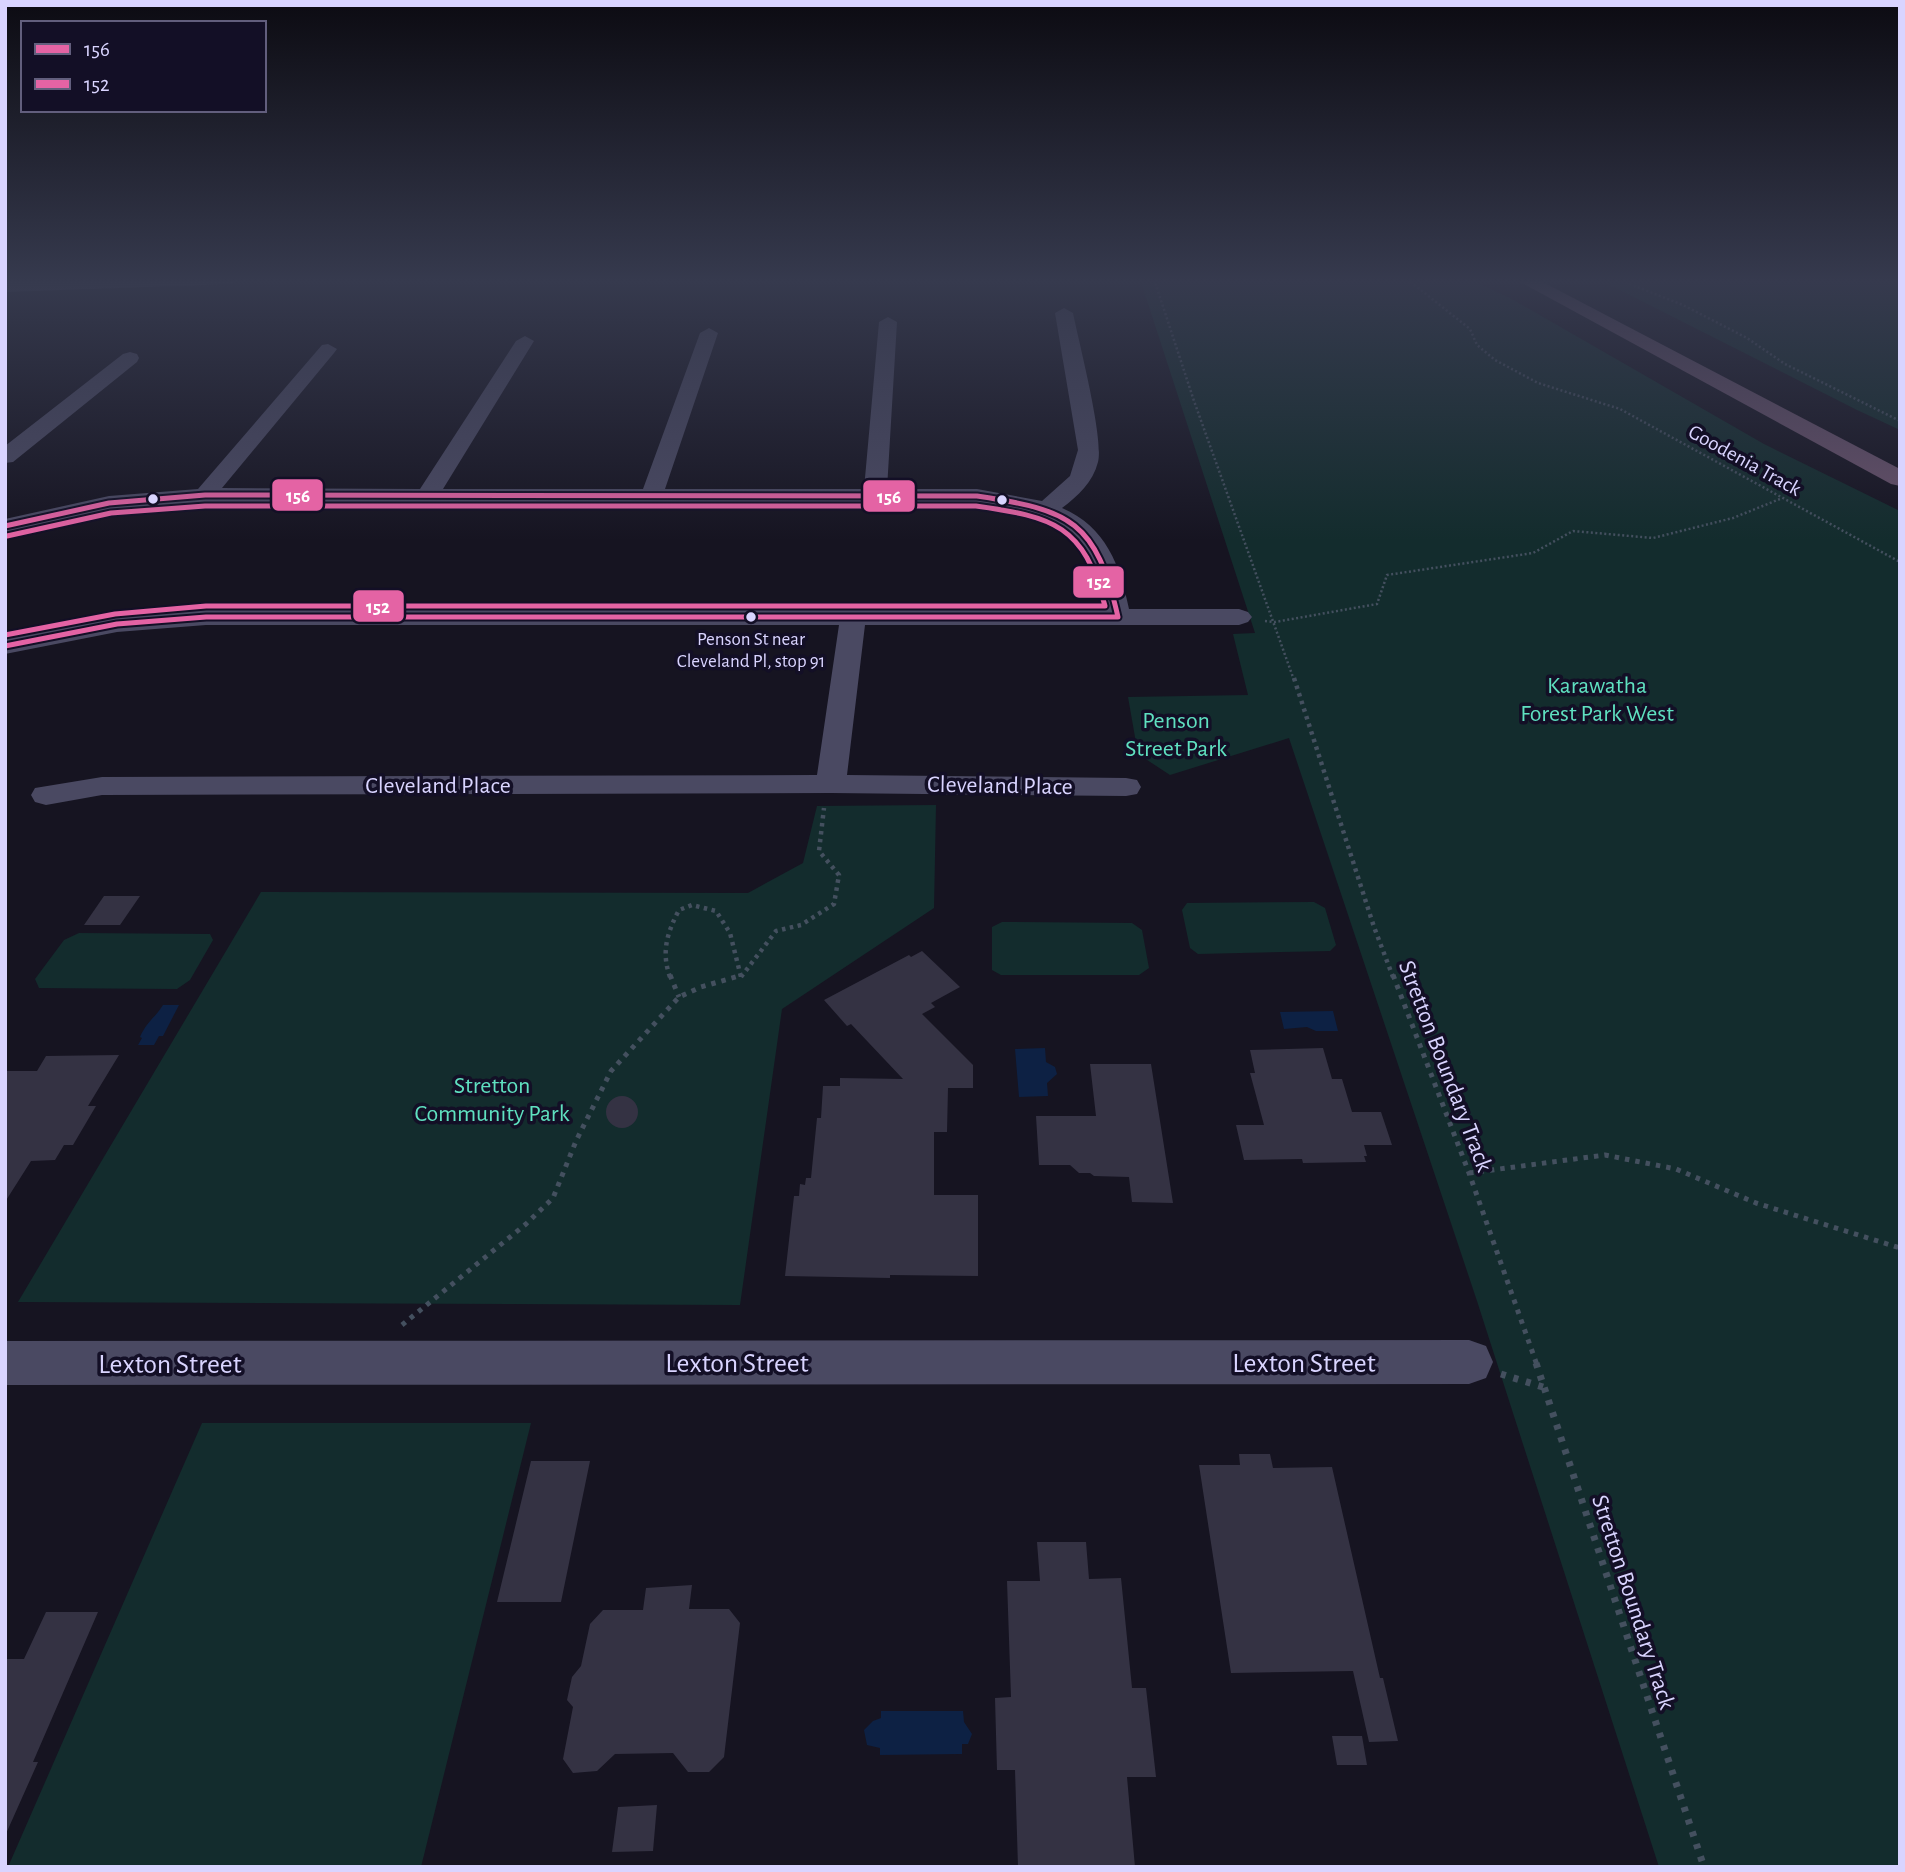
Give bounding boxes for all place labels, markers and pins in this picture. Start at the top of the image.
unlabelled marker [146,492,160,506]
unlabelled marker [995,493,1009,507]
marker: Penson St near Cleveland Pl, stop 91 [744,610,758,624]
place label: Penson St near Cleveland Pl, stop 91 [677,630,825,671]

